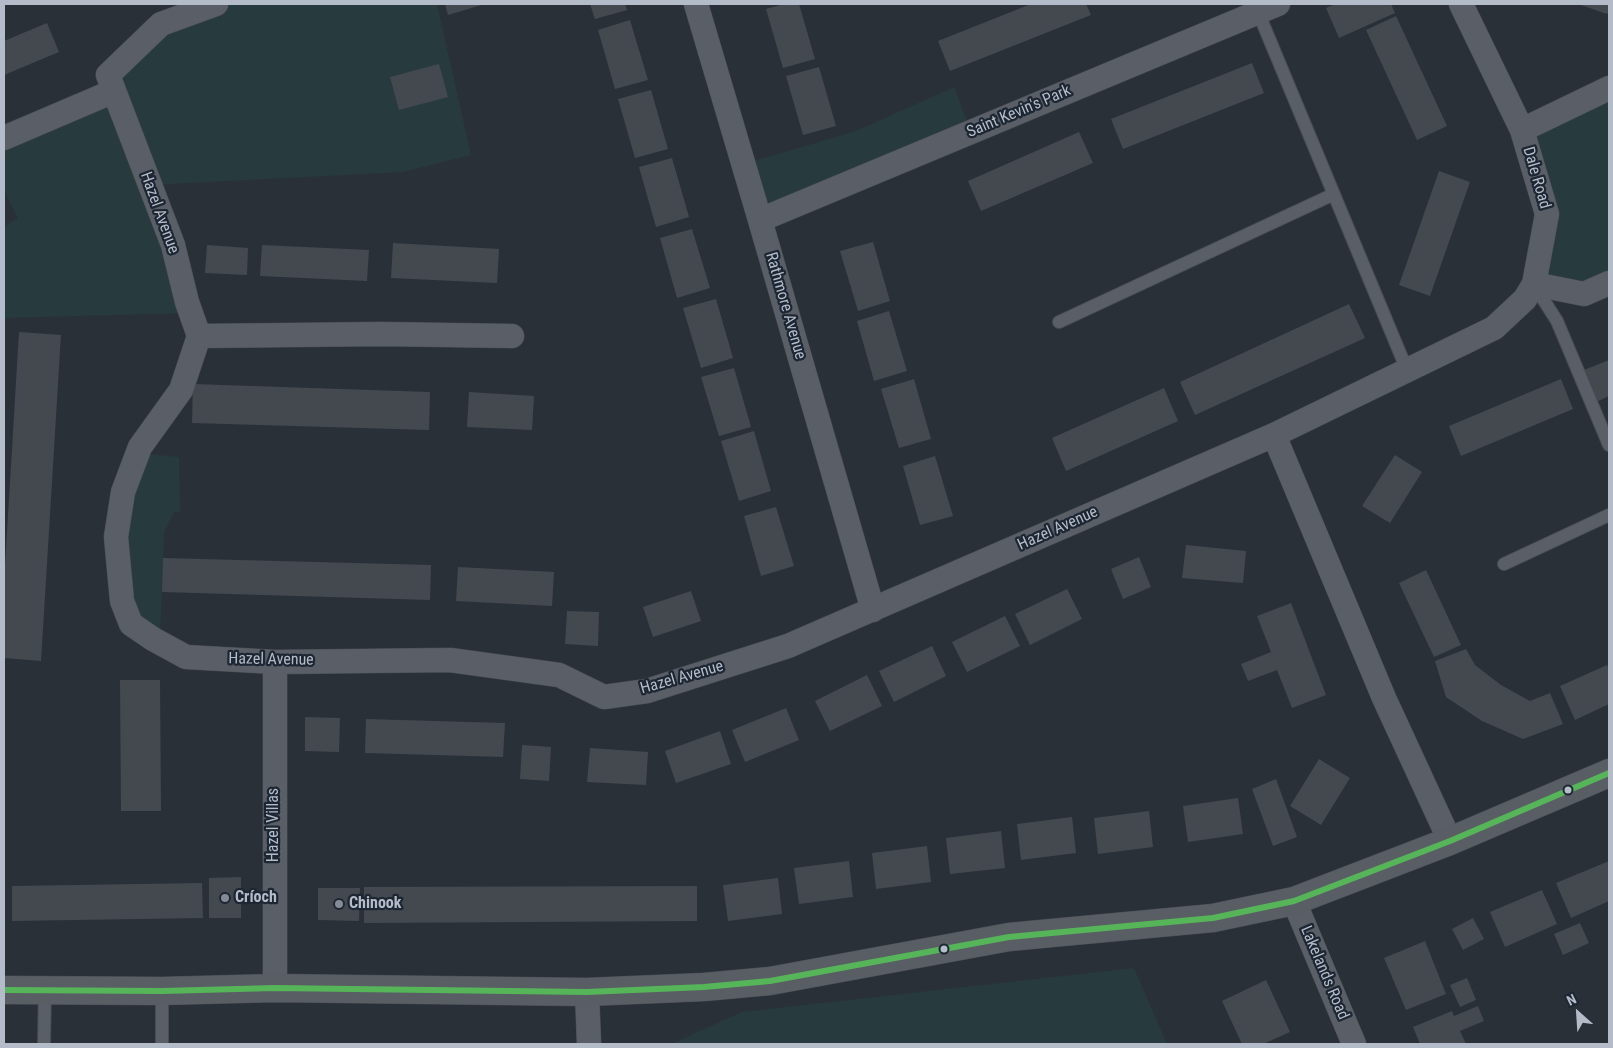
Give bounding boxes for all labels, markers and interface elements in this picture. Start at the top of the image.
street label: Saint Kevin's Park [964,82,1074,142]
street label: Dale Road [1518,145,1554,211]
street label: Hazel Avenue [135,170,183,256]
street label: Rathmore Avenue [761,250,809,362]
street label: Hazel Avenue [1015,503,1101,555]
street label: Hazel Avenue [228,650,314,670]
street label: Hazel Avenue [638,657,726,699]
unlabelled marker [1563,785,1573,795]
street label: Hazel Villas [264,788,284,862]
place label: Críoch [235,888,277,908]
marker: Críoch [219,892,231,904]
place label: Chinook [349,894,401,914]
marker: Chinook [333,898,345,910]
street label: Lakelands Road [1296,923,1352,1023]
unlabelled marker [939,944,949,954]
north arrow [1553,988,1603,1038]
text: N [1564,990,1579,1009]

